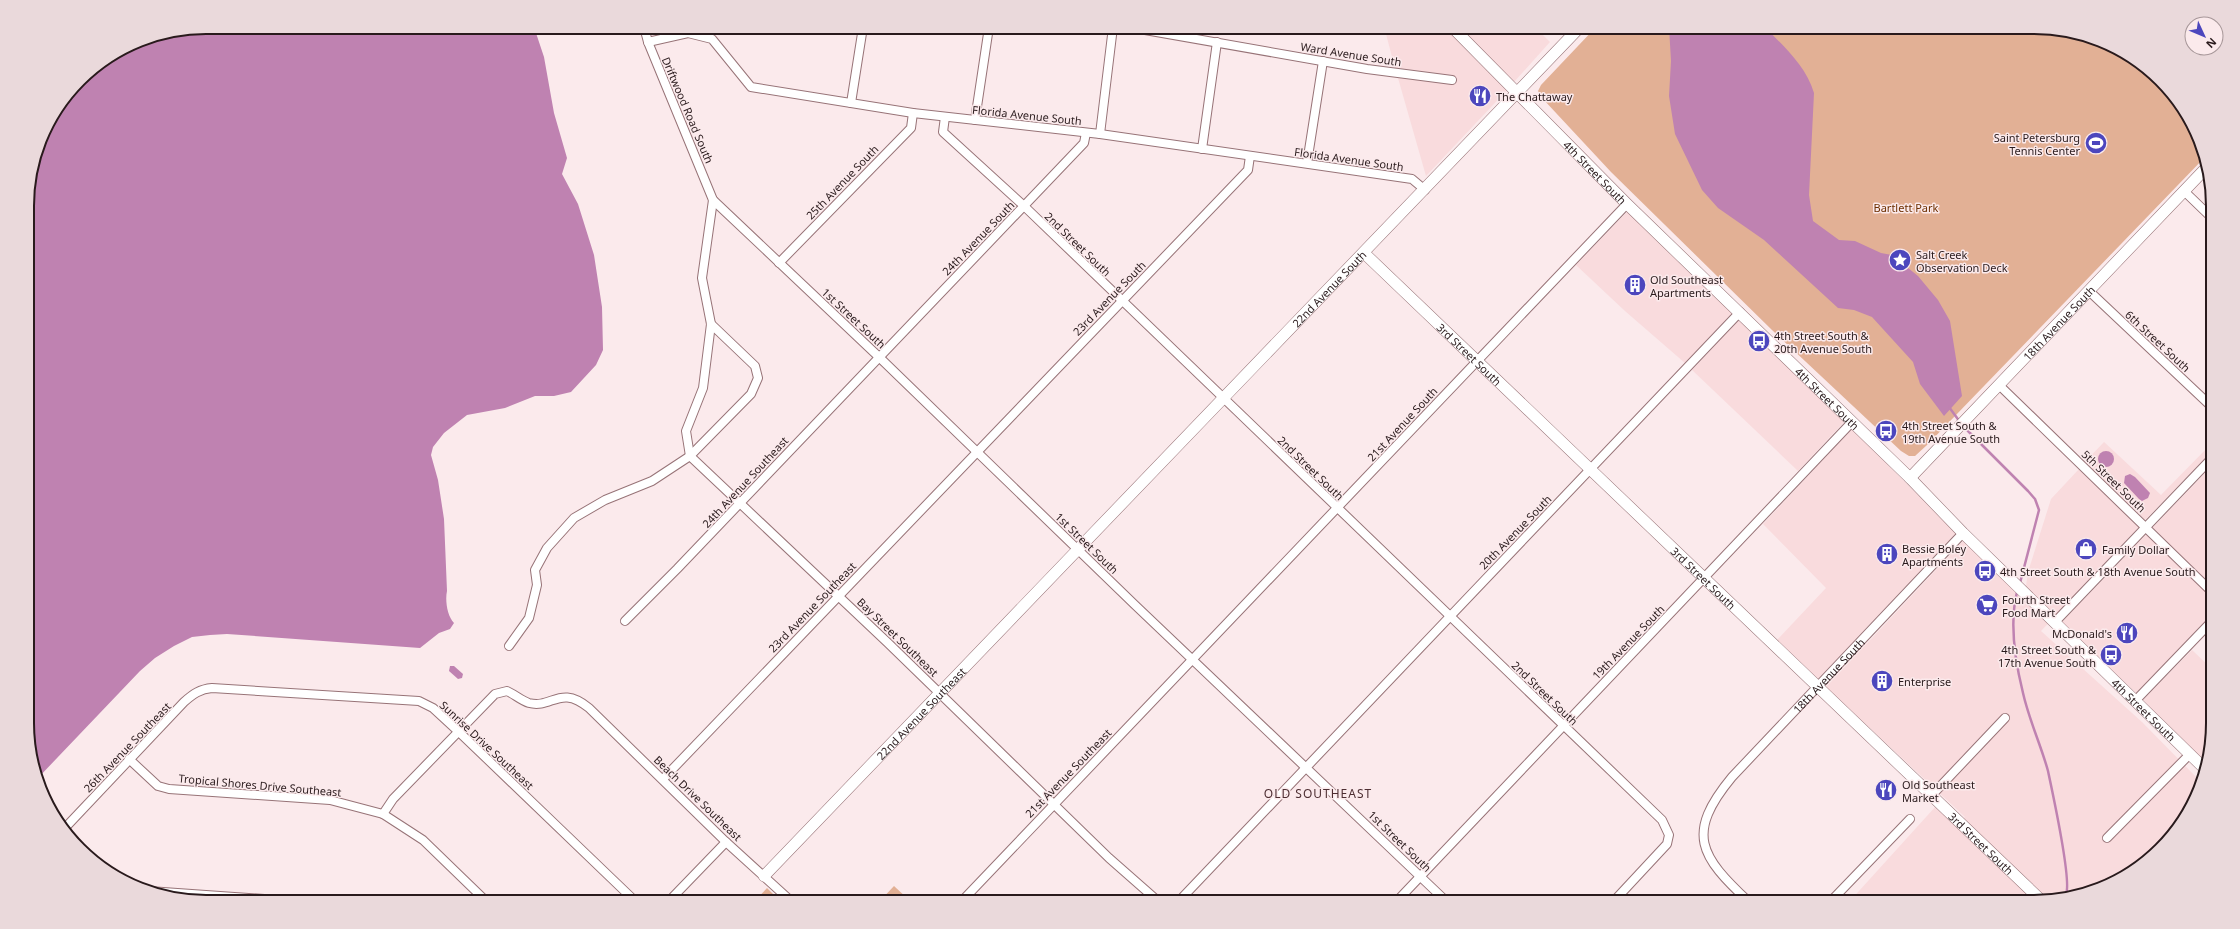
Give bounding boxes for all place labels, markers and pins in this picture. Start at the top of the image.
restaurant icon: The Chattaway [1467,83,1493,109]
place label: The Chattaway [1496,89,1573,104]
place label: Saint Petersburg Tennis Center [1994,130,2080,158]
sports icon: Saint Petersburg Tennis Center [2083,130,2109,156]
place icon: Salt Creek Observation Deck [1887,247,1913,273]
place label: Salt Creek Observation Deck [1916,247,2008,275]
building icon: Old Southeast Apartments [1622,272,1648,298]
place label: Old Southeast Apartments [1650,272,1723,300]
bus stop icon: 4th Street South & 20th Avenue South [1746,328,1772,354]
place label: 4th Street South & 20th Avenue South [1774,328,1872,356]
bus stop icon: 4th Street South & 19th Avenue South [1873,418,1899,444]
place label: 4th Street South & 19th Avenue South [1902,418,2000,446]
shop icon: Family Dollar [2073,536,2099,562]
building icon: Bessie Boley Apartments [1874,541,1900,567]
place label: Bessie Boley Apartments [1902,541,1966,569]
place label: Family Dollar [2102,542,2170,557]
bus stop icon: 4th Street South & 18th Avenue South [1972,558,1998,584]
place label: 4th Street South & 18th Avenue South [2000,564,2195,579]
supermarket icon: Fourth Street Food Mart [1974,592,2000,618]
place label: Fourth Street Food Mart [2002,592,2070,620]
restaurant icon: McDonald's [2114,620,2140,646]
place label: McDonald's [2052,626,2112,641]
place label: 4th Street South & 17th Avenue South [1998,642,2097,670]
bus stop icon: 4th Street South & 17th Avenue South [2098,642,2124,668]
building icon: Enterprise [1869,668,1895,694]
place label: Enterprise [1898,674,1951,689]
restaurant icon: Old Southeast Market [1873,777,1899,803]
place label: Old Southeast Market [1902,777,1975,805]

